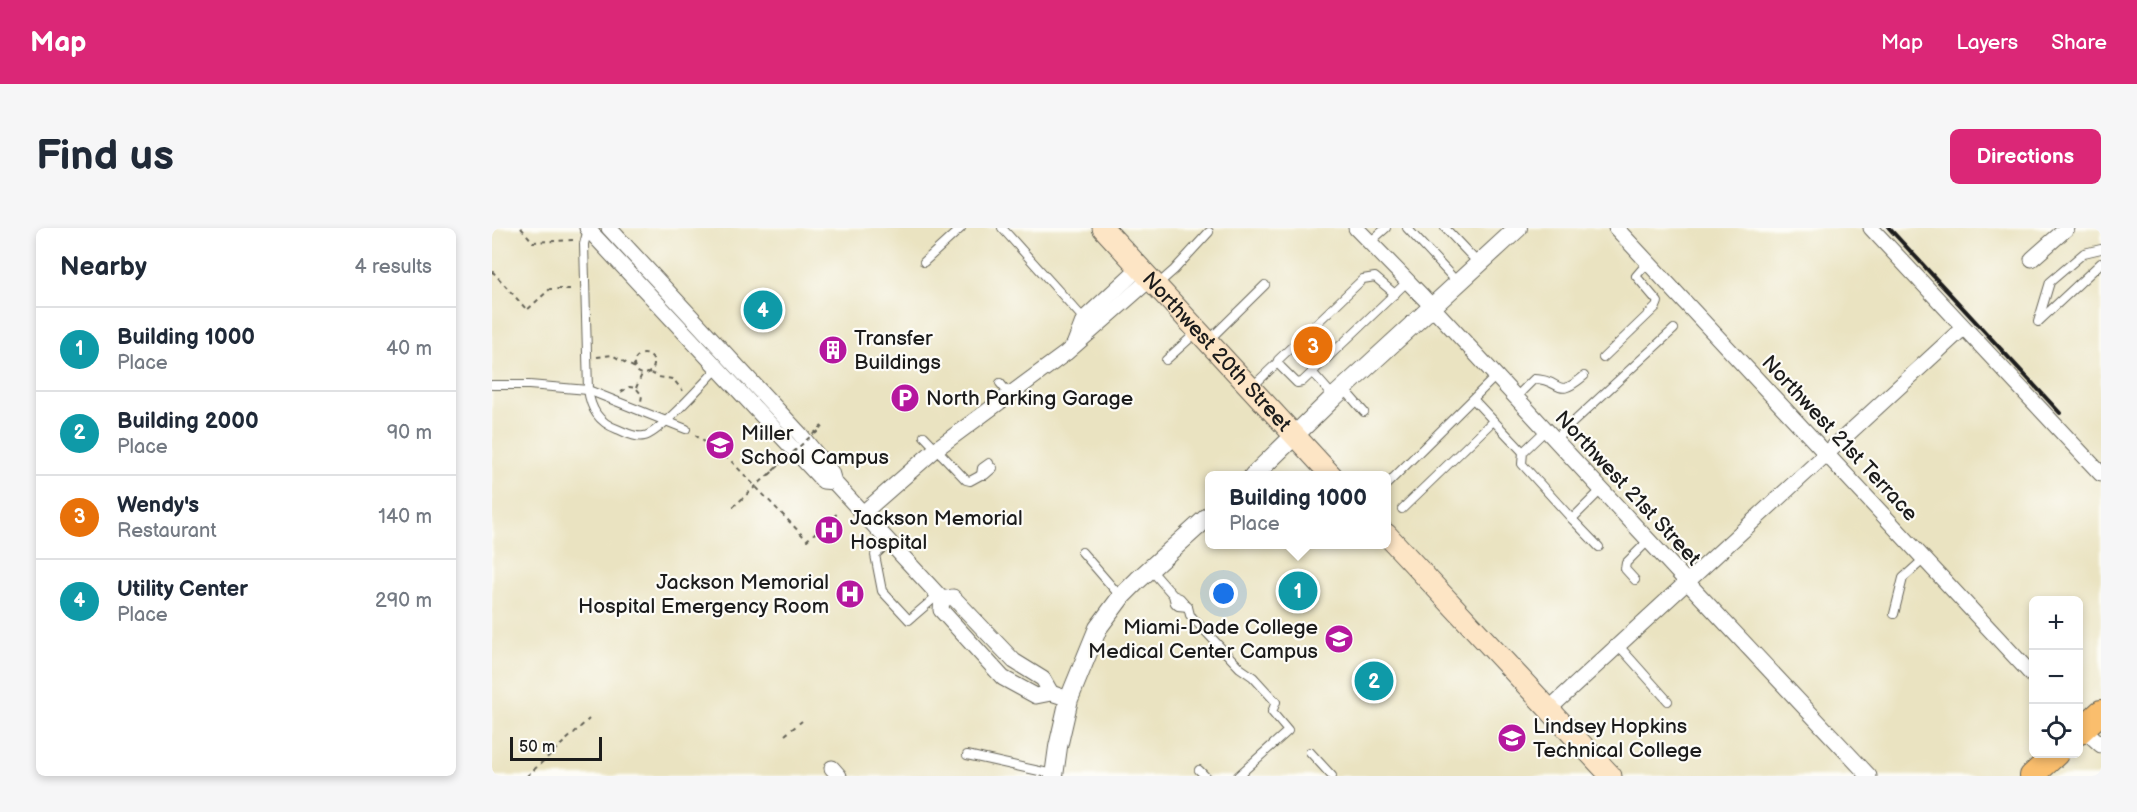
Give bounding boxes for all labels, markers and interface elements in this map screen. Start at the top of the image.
text: Map [30,26,86,59]
text: Map [1881,30,1923,55]
text: Layers [1956,30,2018,55]
text: Share [2051,30,2107,55]
button: Directions [1950,129,2101,184]
text: Find us [36,131,174,182]
text: Nearby [60,252,147,283]
text: 4 results [354,255,432,279]
street label: Northwest 20th Street [1137,267,1297,437]
pin: 4 [744,288,782,332]
text: Building 1000 [117,324,255,351]
pin: 3 [1294,324,1332,368]
place label: Transfer Buildings [854,326,941,375]
building icon: Transfer Buildings [817,334,849,366]
text: 1 [75,337,84,361]
text: 40 m [386,337,432,361]
street label: Northwest 21st Terrace [1756,350,1923,526]
text: Place [117,351,168,375]
parking icon: North Parking Garage [889,382,921,414]
place label: North Parking Garage [926,386,1133,411]
street label: Northwest 21st Street [1550,406,1706,571]
text: Building 2000 [117,408,259,435]
text: 2 [74,421,85,445]
text: 90 m [387,421,432,445]
place label: Miller School Campus [741,421,889,470]
school or university icon: Miller School Campus [704,429,736,461]
text: Place [117,435,168,459]
popup [1205,471,1391,549]
text: Building 1000 [1229,485,1367,512]
text: Wendy's [117,492,199,519]
text: 3 [74,505,85,529]
text: 140 m [378,505,432,529]
place label: Jackson Memorial Hospital [850,506,1023,555]
text: Place [1229,512,1280,536]
hospital icon: Jackson Memorial Hospital [813,514,845,546]
text: Restaurant [117,519,217,543]
pin: 1 [1278,568,1318,614]
place label: Jackson Memorial Hospital Emergency Room [578,570,829,619]
text: Utility Center [117,576,248,603]
hospital icon: Jackson Memorial Hospital Emergency Room [834,578,866,610]
your location [1209,579,1238,608]
text: 4 [74,589,85,613]
text: 290 m [375,589,432,613]
map controls [2029,596,2083,758]
button: + [2029,596,2083,650]
text: Place [117,603,168,627]
place label: Miami-Dade College Medical Center Campus [1088,615,1318,664]
school or university icon: Miami-Dade College Medical Center Campus [1323,623,1355,655]
button: − [2029,650,2083,704]
pin: 2 [1354,658,1394,704]
button: locate [2029,704,2083,758]
place label: Lindsey Hopkins Technical College [1533,714,1702,763]
school or university icon: Lindsey Hopkins Technical College [1496,722,1528,754]
scale bar [510,734,602,762]
text: 50 m [519,738,555,757]

